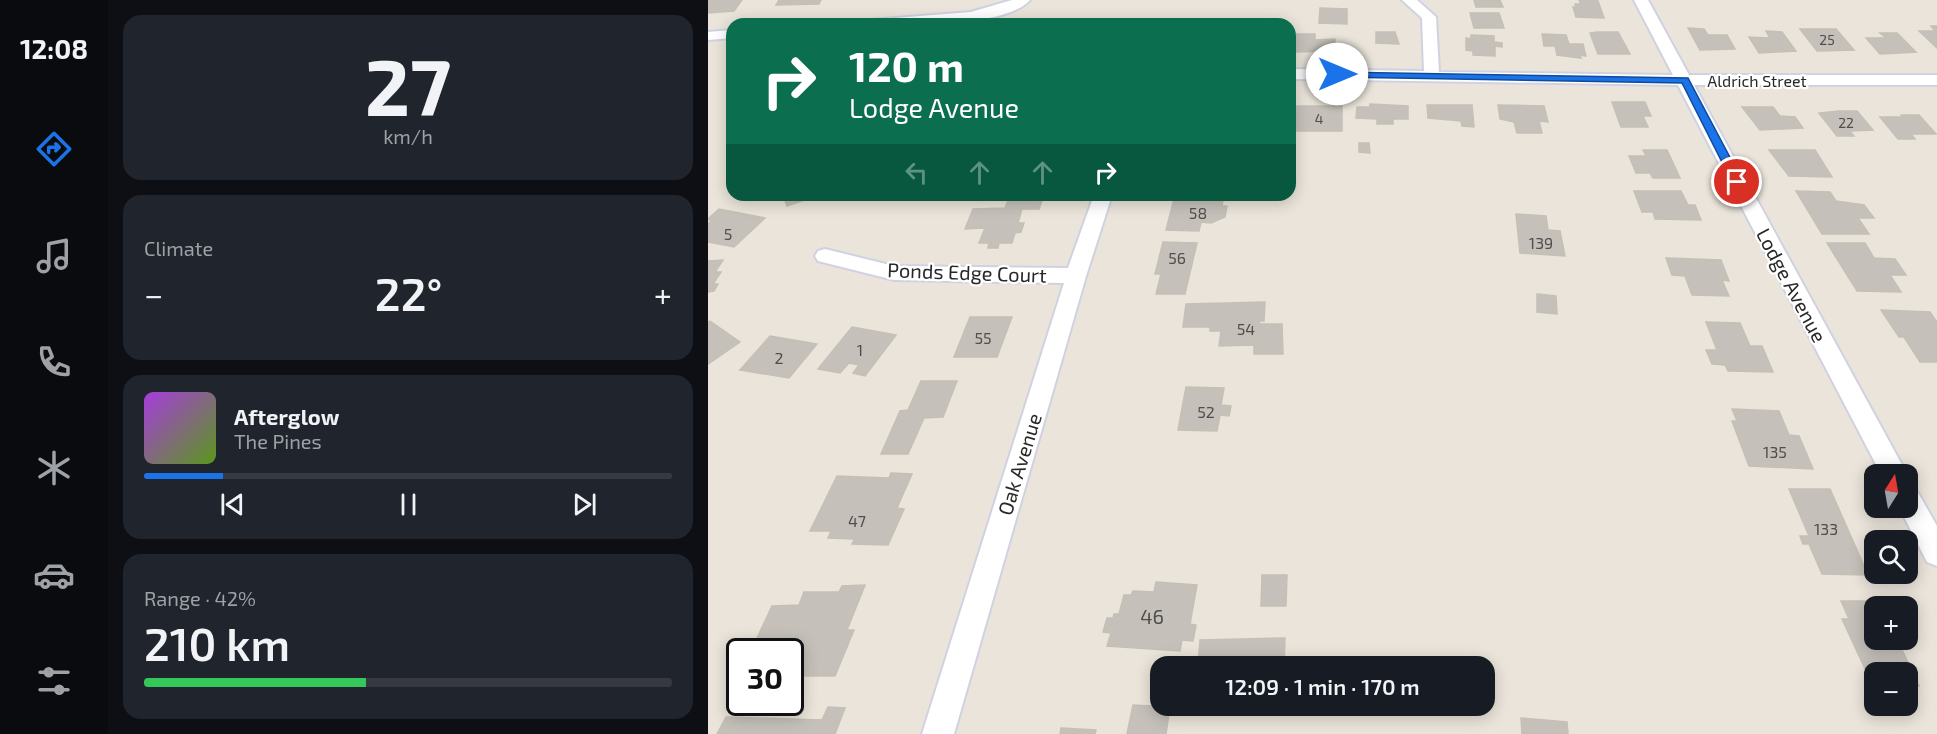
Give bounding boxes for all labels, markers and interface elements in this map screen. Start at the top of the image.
house number: 25 [1819,31,1835,48]
text: 12:08 [20,32,88,64]
text: 27 [365,38,451,132]
text: 120 m [849,40,964,90]
icon: right [750,42,828,120]
position arrow [1305,42,1369,106]
street label: Aldrich Street [1707,71,1807,90]
text: Lodge Avenue [849,91,1019,123]
house number: 4 [1315,110,1323,127]
house number: 22 [1838,114,1854,131]
text: km/h [383,124,433,148]
icon: directions [33,128,75,170]
icon: left [900,156,933,189]
icon: ahead [963,156,996,189]
icon: ahead [1026,156,1059,189]
icon: right [1089,156,1122,189]
pin [1711,156,1762,207]
icon: arrive [1720,165,1753,198]
house number: 58 [1189,203,1207,222]
house number: 5 [724,224,732,243]
street label: Lodge Avenue [1752,224,1832,346]
house number: 139 [1529,233,1553,252]
icon: music [33,235,75,277]
text: Climate [144,236,213,260]
house number: 56 [1168,248,1186,267]
street label: Ponds Edge Court [887,257,1047,287]
text: 22° [375,266,442,320]
text: − [144,274,163,314]
text: + [654,274,672,314]
house number: 54 [1237,319,1255,338]
house number: 55 [974,328,992,347]
house number: 1 [857,340,863,359]
icon: phone [33,341,75,383]
house number: 2 [775,348,784,367]
house number: 52 [1197,402,1215,421]
text: Afterglow [234,403,339,429]
street label: Oak Avenue [992,410,1046,518]
text: The Pines [234,429,322,453]
house number: 135 [1763,442,1787,461]
icon: climate [33,447,75,489]
north arrow [1864,464,1918,518]
map controls [1864,464,1918,716]
icon: previous [216,488,249,521]
icon: pause [392,488,425,521]
icon: next [568,488,601,521]
house number: 47 [848,511,866,530]
house number: 133 [1814,519,1838,538]
button: search [1864,530,1918,584]
icon: car [33,554,75,596]
text: Range · 42% [144,586,256,610]
button: + [1864,596,1918,650]
house number: 46 [1140,604,1164,628]
text: 210 km [144,616,290,670]
speed limit sign: 30 [726,638,804,716]
icon: filters [33,660,75,702]
button: − [1864,662,1918,716]
text: 12:09 · 1 min · 170 m [1225,673,1420,699]

